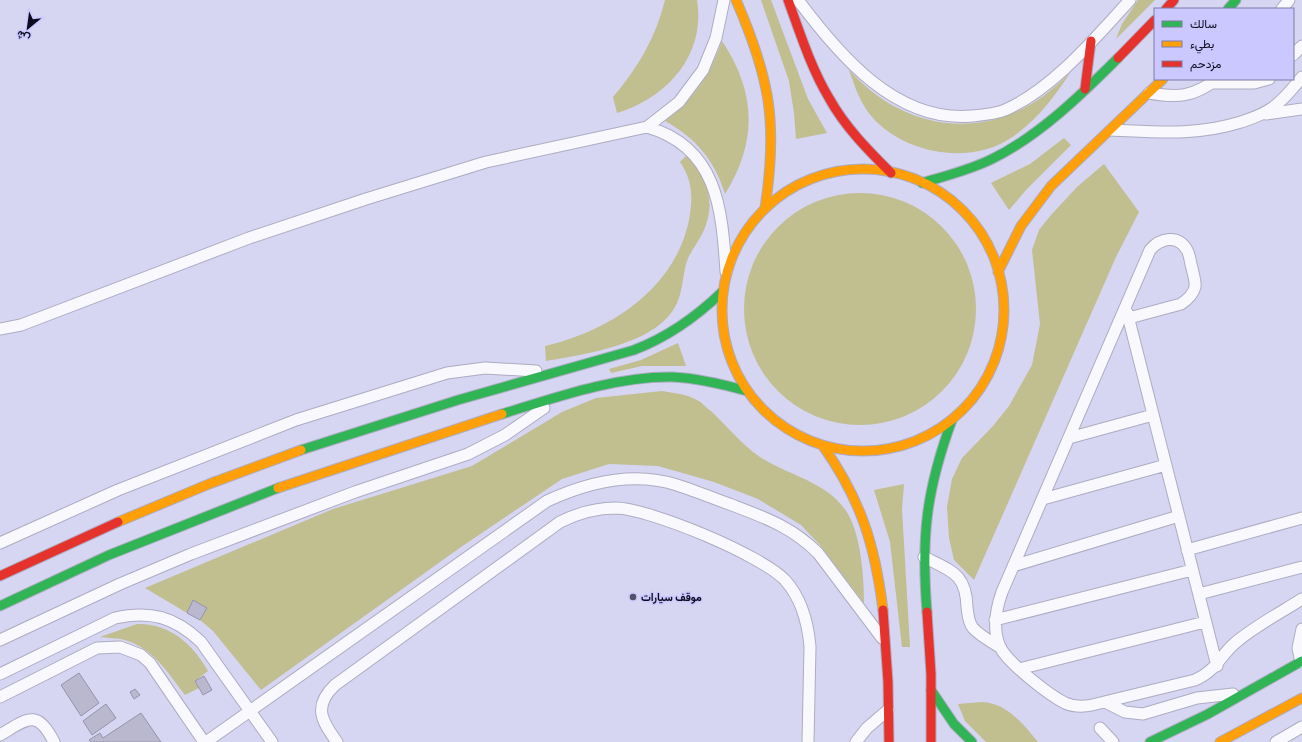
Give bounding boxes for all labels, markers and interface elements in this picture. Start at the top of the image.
north arrow [8,8,48,48]
legend [1154,8,1294,80]
text: سالك [1190,16,1217,32]
text: ش [14,27,32,46]
text: بطيء [1190,36,1214,54]
text: مزدحم [1190,56,1221,72]
place label: موقف سيارات [641,590,702,604]
marker: موقف سيارات [628,592,638,602]

